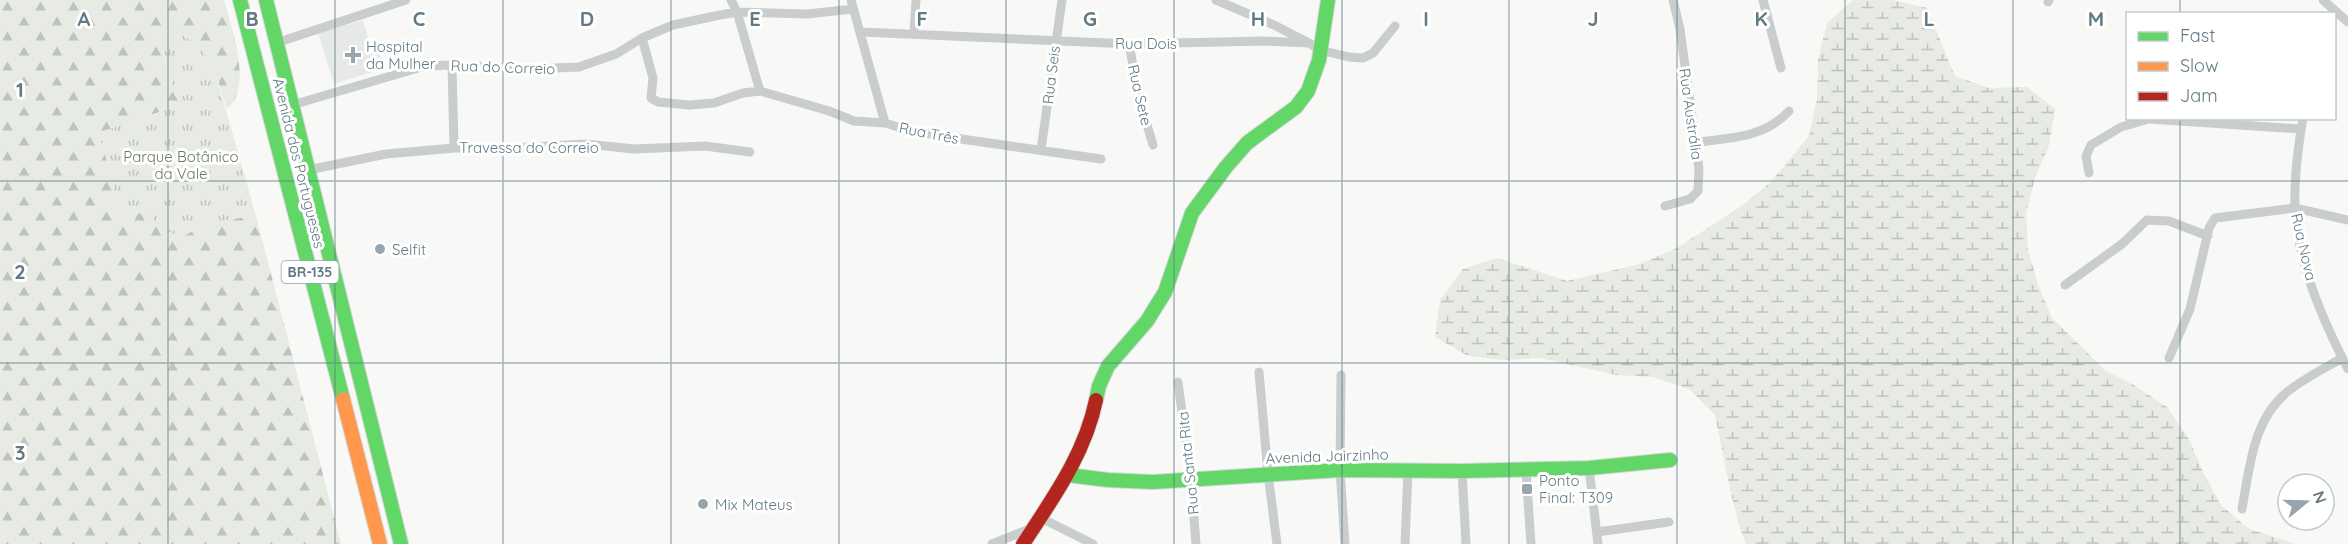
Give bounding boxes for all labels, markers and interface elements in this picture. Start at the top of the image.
text: A [78,6,91,31]
text: B [245,6,259,31]
text: C [413,6,426,31]
text: D [580,6,594,31]
text: E [749,6,761,31]
text: F [916,6,928,31]
text: G [1083,6,1097,31]
text: H [1251,6,1265,31]
text: I [1423,6,1429,31]
text: J [1587,6,1599,31]
text: K [1754,6,1768,31]
text: L [1923,6,1935,31]
text: M [2088,6,2104,31]
legend [2126,12,2336,120]
text: Fast [2180,24,2215,47]
street label: Rua Dois [1115,34,1177,53]
place label: Hospital da Mulher [366,37,436,73]
street label: Rua Seis [1038,45,1064,105]
marker: Hospital da Mulher [344,46,362,64]
text: Slow [2180,54,2218,77]
street label: Rua do Correio [450,56,556,78]
street label: Rua Sete [1124,63,1156,127]
street label: Rua Austrália [1675,67,1707,161]
street label: Avenida dos Portugueses [269,76,329,250]
text: 1 [16,77,24,102]
text: Jam [2180,84,2218,107]
street label: Rua Três [897,118,961,148]
street label: Travessa do Correio [459,138,599,157]
park label: Parque Botânico da Vale [123,147,239,183]
street label: Rua Nova [2287,211,2321,283]
place label: Selfit [392,240,426,259]
marker: Selfit [373,242,387,256]
text: 2 [14,259,26,284]
road number: BR-135 [282,261,338,283]
street label: Rua Santa Rita [1173,411,1203,515]
text: 3 [15,440,25,465]
street label: Avenida Jairzinho [1265,444,1389,468]
place label: Ponto Final: T309 [1539,471,1613,507]
north arrow [2276,472,2336,532]
marker: Ponto Final: T309 [1520,482,1534,496]
text: N [2309,488,2332,506]
place label: Mix Mateus [715,495,793,514]
marker: Mix Mateus [696,497,710,511]

